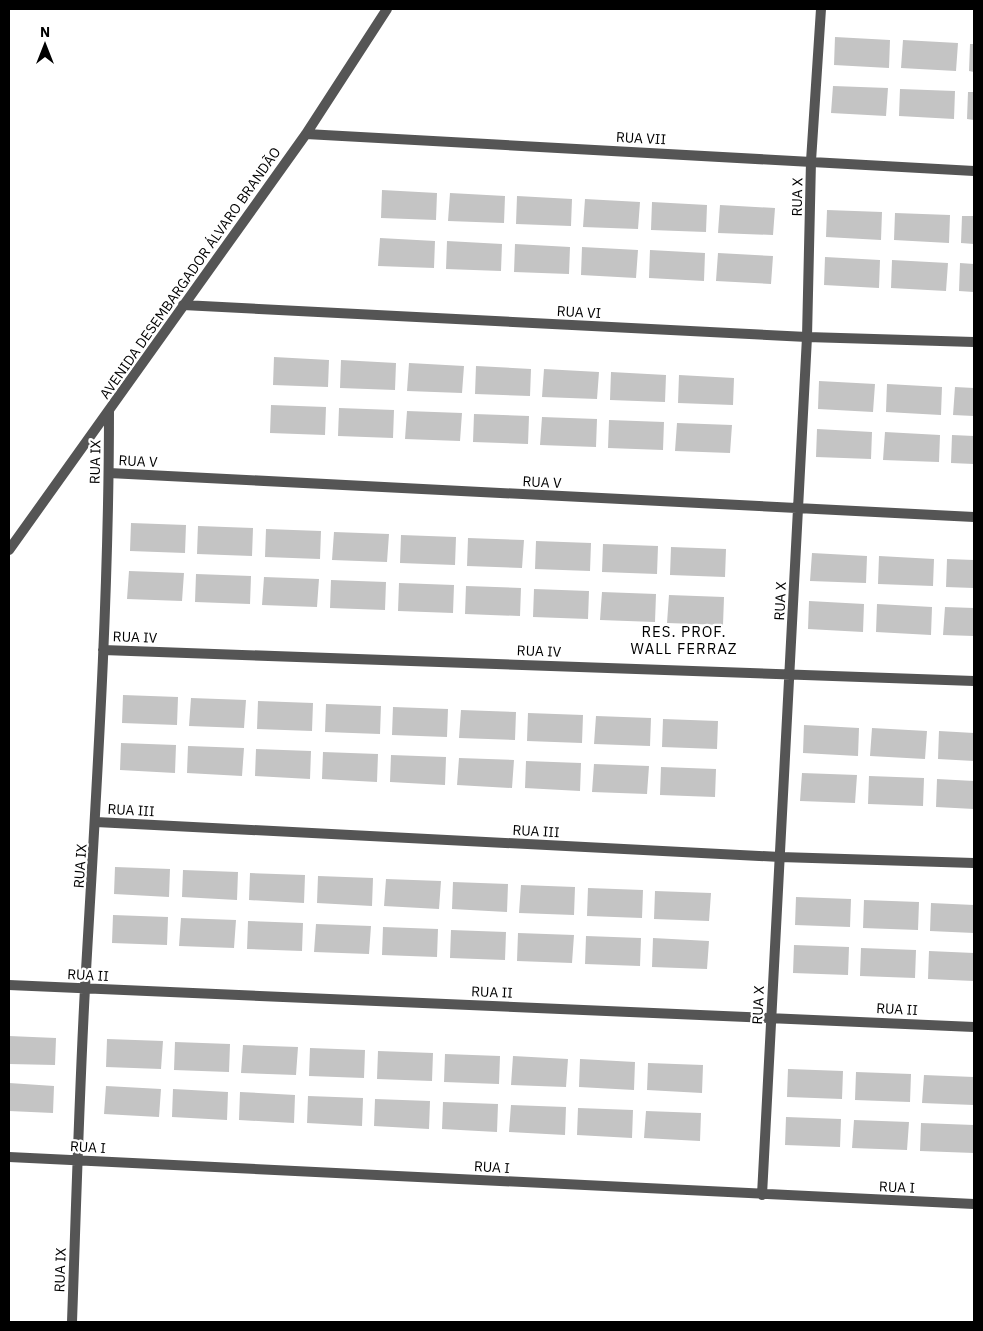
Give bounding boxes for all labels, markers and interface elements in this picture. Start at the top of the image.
north arrow [20,20,70,70]
text: N [40,23,50,41]
street label: RUA VII [616,128,666,148]
street label: AVENIDA DESEMBARGADOR ÁLVARO BRANDÃO [95,143,284,402]
street label: RUA X [788,177,806,217]
street label: RUA VI [556,302,602,322]
street label: RUA IX [86,439,104,484]
street label: RUA V [118,451,158,471]
street label: RUA V [522,472,562,492]
street label: RUA X [770,581,790,621]
district label: RES. PROF. WALL FERRAZ [630,622,738,658]
street label: RUA IV [112,627,158,647]
street label: RUA IV [516,641,562,661]
street label: RUA III [107,800,155,820]
street label: RUA III [512,821,560,841]
street label: RUA IX [69,843,91,889]
street label: RUA II [67,965,109,985]
street label: RUA II [471,982,513,1002]
street label: RUA X [748,985,768,1025]
street label: RUA II [876,999,918,1019]
street label: RUA I [70,1137,106,1157]
street label: RUA I [474,1157,510,1177]
street label: RUA I [879,1177,915,1197]
street label: RUA IX [50,1247,70,1293]

